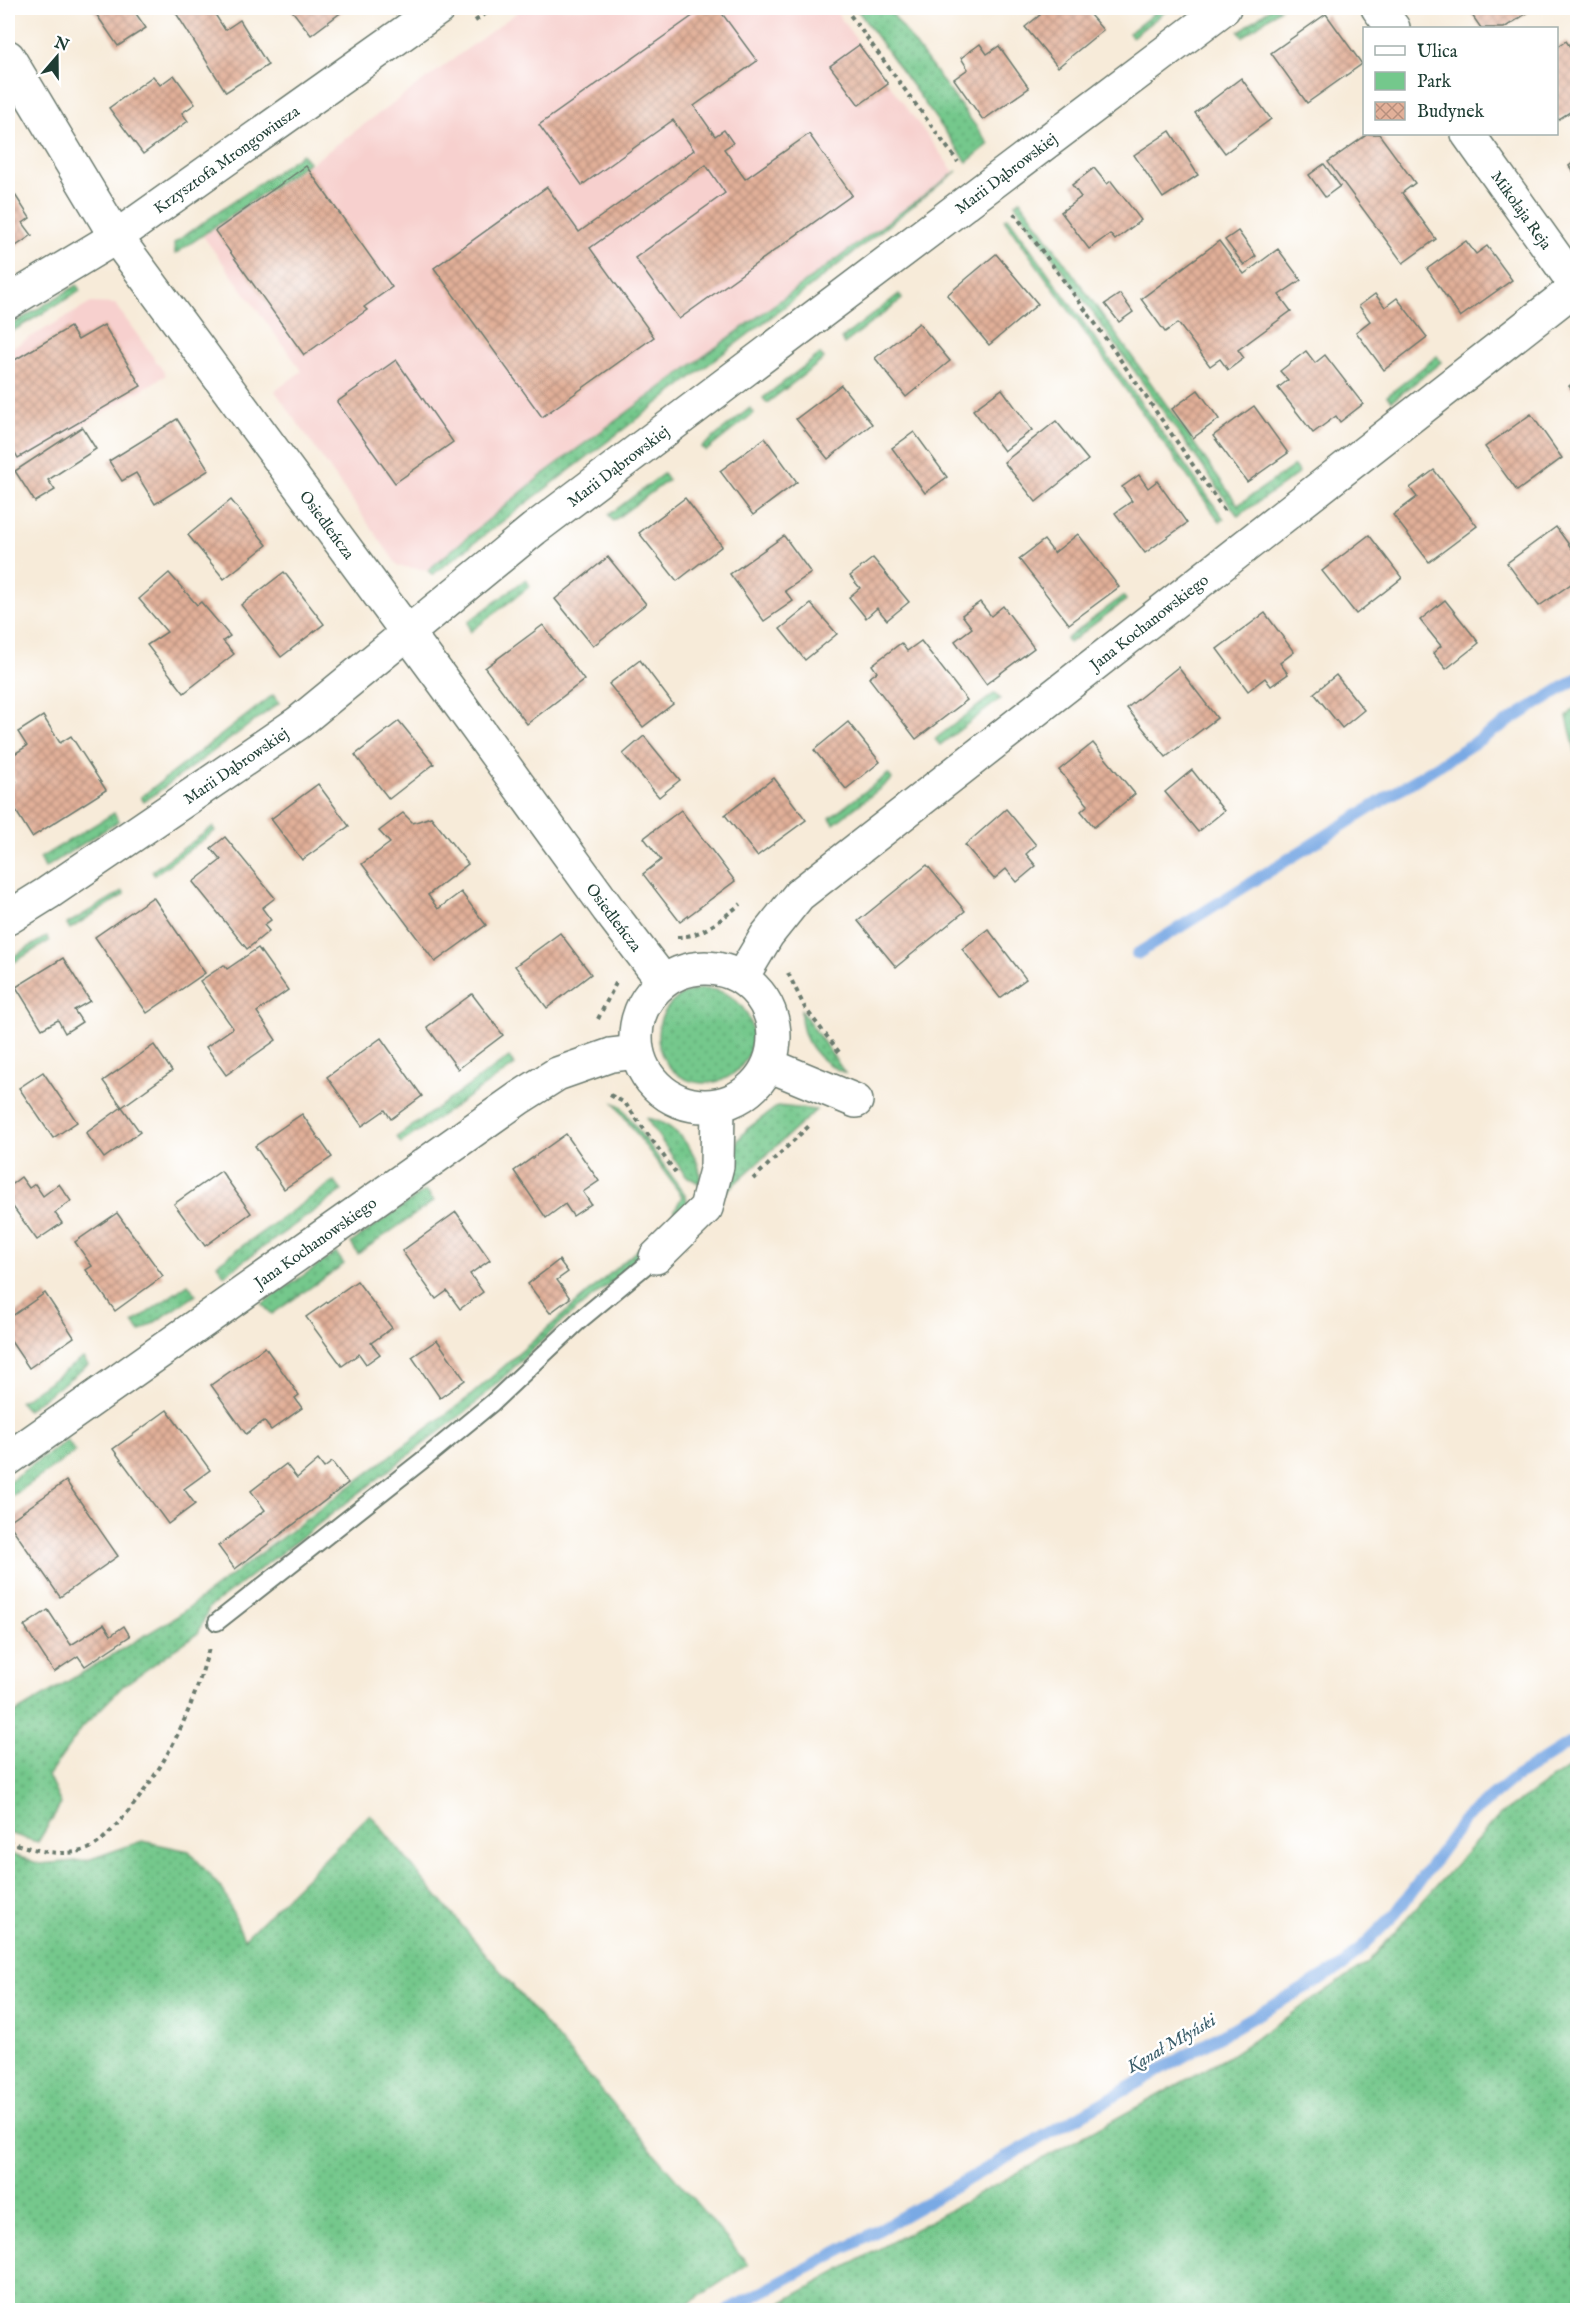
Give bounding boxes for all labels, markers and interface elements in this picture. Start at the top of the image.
north arrow [27,27,87,87]
legend [1363,27,1558,135]
text: N [51,33,72,57]
text: Ulica [1417,41,1458,64]
text: Park [1417,71,1452,94]
text: Budynek [1417,101,1484,124]
street label: Krzysztofa Mrongowiusza [150,102,304,219]
street label: Marii Dąbrowskiej [952,130,1062,219]
street label: Mikołaja Reja [1485,168,1555,254]
street label: Marii Dąbrowskiej [564,422,674,512]
street label: Osiedleńcza [294,487,358,564]
street label: Jana Kochanowskiego [1085,570,1213,677]
street label: Marii Dąbrowskiej [180,724,293,810]
street label: Osiedleńcza [581,880,645,956]
street label: Jana Kochanowskiego [250,1193,382,1295]
water label: Kanał Młyński [1122,2009,1222,2080]

